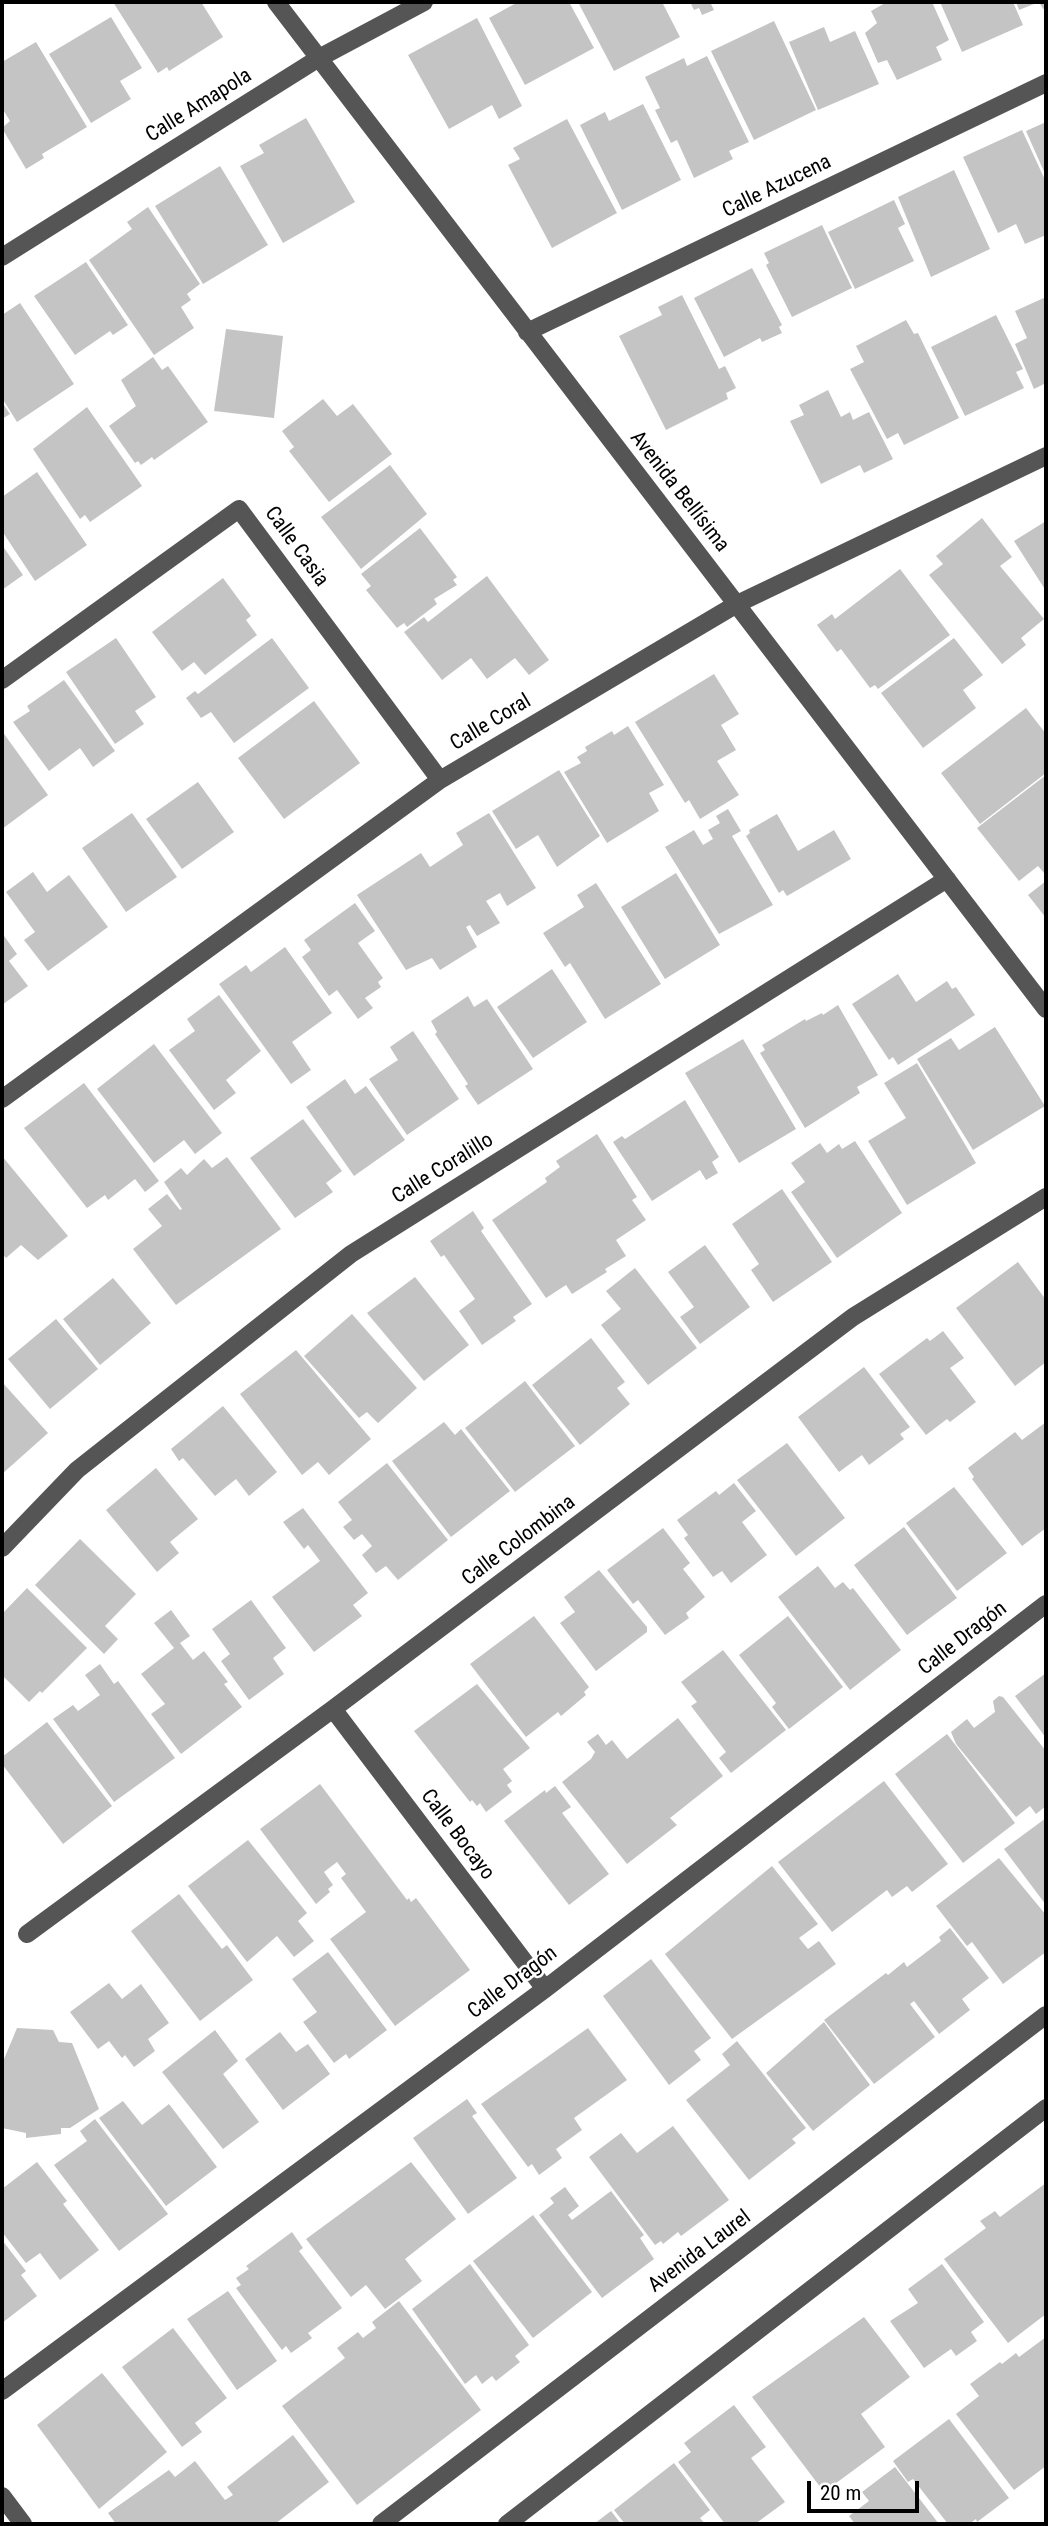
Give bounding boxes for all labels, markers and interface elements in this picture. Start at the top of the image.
street label: Calle Amapola [141,64,257,148]
street label: Calle Azucena [719,150,835,224]
street label: Avenida Bellísima [624,426,734,558]
street label: Calle Casia [259,502,333,592]
street label: Calle Coral [446,689,536,757]
street label: Calle Coralillo [388,1128,498,1210]
street label: Calle Colombina [457,1490,581,1592]
street label: Calle Dragón [914,1597,1012,1681]
street label: Calle Bocayo [415,1785,499,1885]
street label: Calle Dragón [463,1941,563,2025]
street label: Avenida Laurel [644,2205,756,2299]
scale bar [810,2466,922,2510]
text: 20 m [820,2481,861,2505]

